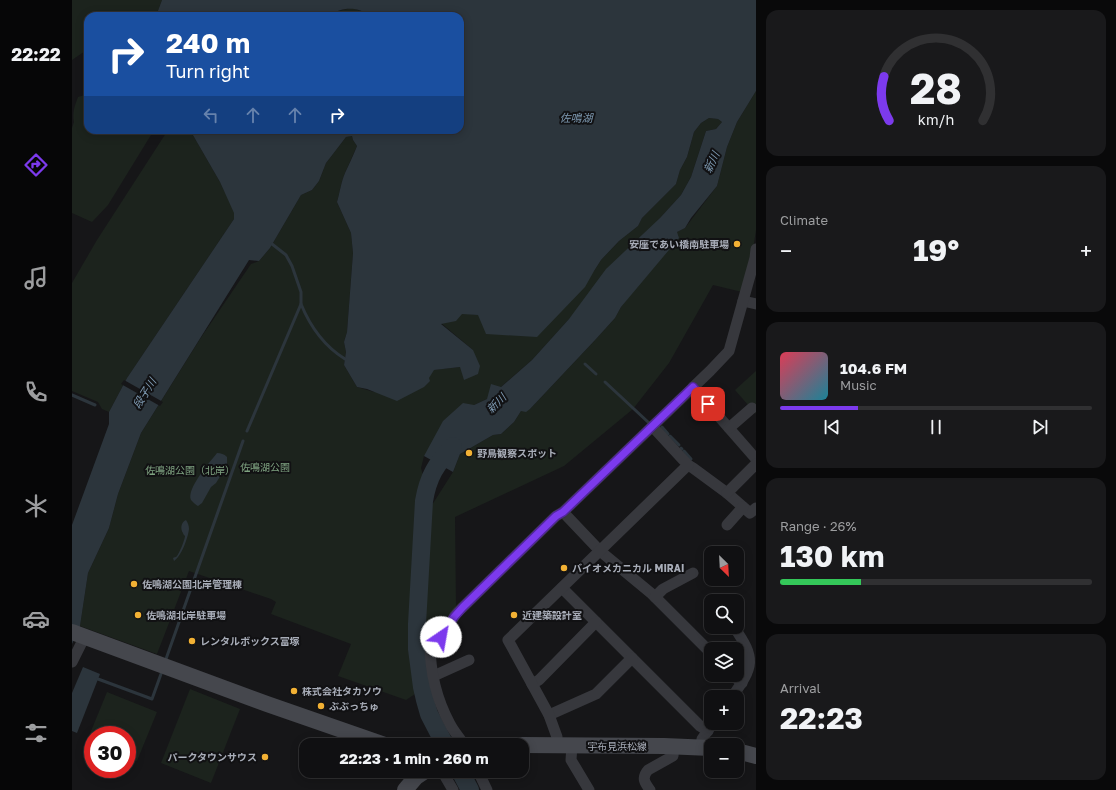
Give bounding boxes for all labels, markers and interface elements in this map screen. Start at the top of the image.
text: 240 m [166,26,250,59]
icon: right [100,28,152,80]
text: 22:22 [11,43,61,65]
text: Turn right [166,60,250,82]
text: 28 [910,63,962,113]
icon: left [200,104,222,126]
icon: ahead [242,104,264,126]
icon: ahead [284,104,306,126]
icon: right [326,104,348,126]
water label: 佐鳴湖 [560,111,594,124]
text: km/h [918,111,954,128]
water label: 新川 [700,148,722,175]
icon: directions [22,151,50,179]
text: Climate [780,212,828,228]
text: 19° [913,232,959,268]
text: − [780,237,792,264]
text: + [1080,237,1092,264]
place label: 安座であい橋南駐車場 [629,238,729,250]
marker: 安座であい橋南駐車場 [732,239,742,249]
icon: music [22,264,50,292]
text: 104.6 FM [840,359,907,377]
water label: 段子川 [130,375,159,410]
text: Music [840,377,877,393]
icon: phone [22,378,50,406]
pin [691,387,725,421]
water label: 新川 [484,390,509,415]
icon: arrive [697,393,719,415]
icon: previous [821,416,843,438]
icon: pause [925,416,947,438]
icon: next [1029,416,1051,438]
place label: 野鳥観察スポット [477,447,557,459]
marker: 野鳥観察スポット [464,448,474,458]
park label: 佐鳴湖公園 [240,461,290,473]
park label: 佐鳴湖公園（北岸） [145,464,235,476]
icon: climate [22,492,50,520]
text: Range · 26% [780,518,856,534]
text: 130 km [780,538,884,574]
north arrow [704,546,744,586]
map controls [704,546,744,778]
place label: バイオメカニカル MIRAI [572,562,684,574]
marker: バイオメカニカル MIRAI [559,563,569,573]
place label: 佐鳴湖公園北岸管理棟 [142,578,242,590]
marker: 佐鳴湖公園北岸管理棟 [129,579,139,589]
button: search [704,594,744,634]
icon: car [22,605,50,633]
place label: 佐鳴湖北岸駐車場 [146,609,226,621]
place label: 近建築設計室 [522,609,582,621]
marker: 佐鳴湖北岸駐車場 [133,610,143,620]
marker: 近建築設計室 [509,610,519,620]
position arrow [420,616,462,658]
place label: レンタルボックス富塚 [200,635,300,647]
marker: レンタルボックス富塚 [187,636,197,646]
button: layers [704,642,744,682]
text: Arrival [780,680,821,696]
place label: 株式会社タカソウ [302,685,382,697]
marker: 株式会社タカソウ [289,686,299,696]
button: + [704,690,744,730]
place label: ぶぶっちゅ [329,700,379,712]
text: 22:23 [780,700,863,736]
marker: ぶぶっちゅ [316,701,326,711]
icon: filters [22,719,50,747]
speed limit sign: 30 [84,726,136,778]
button: − [704,738,744,778]
street label: 宇布見浜松線 [587,740,647,752]
text: 22:23 · 1 min · 260 m [339,749,489,767]
place label: パークタウンサウス [167,751,257,763]
marker: パークタウンサウス [260,752,270,762]

